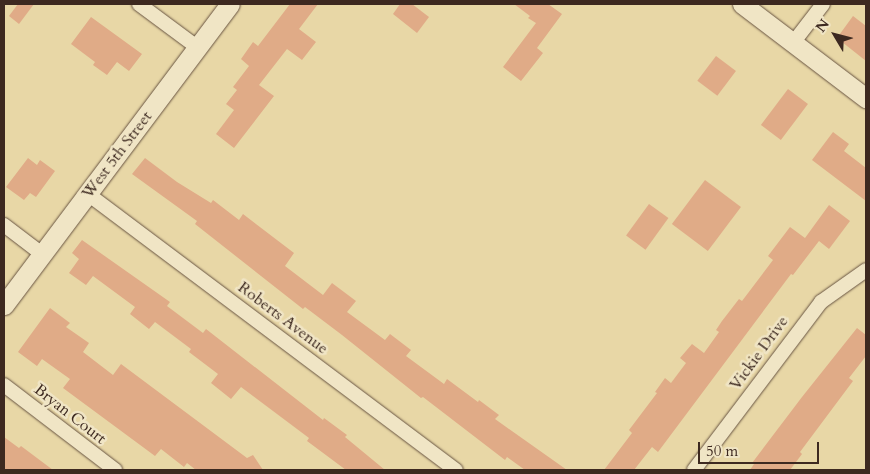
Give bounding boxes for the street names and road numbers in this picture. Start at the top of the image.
street label: West 5th Street [78,108,156,202]
street label: Roberts Avenue [234,278,332,358]
street label: Vickie Drive [726,312,792,394]
street label: Bryan Court [30,380,110,448]

